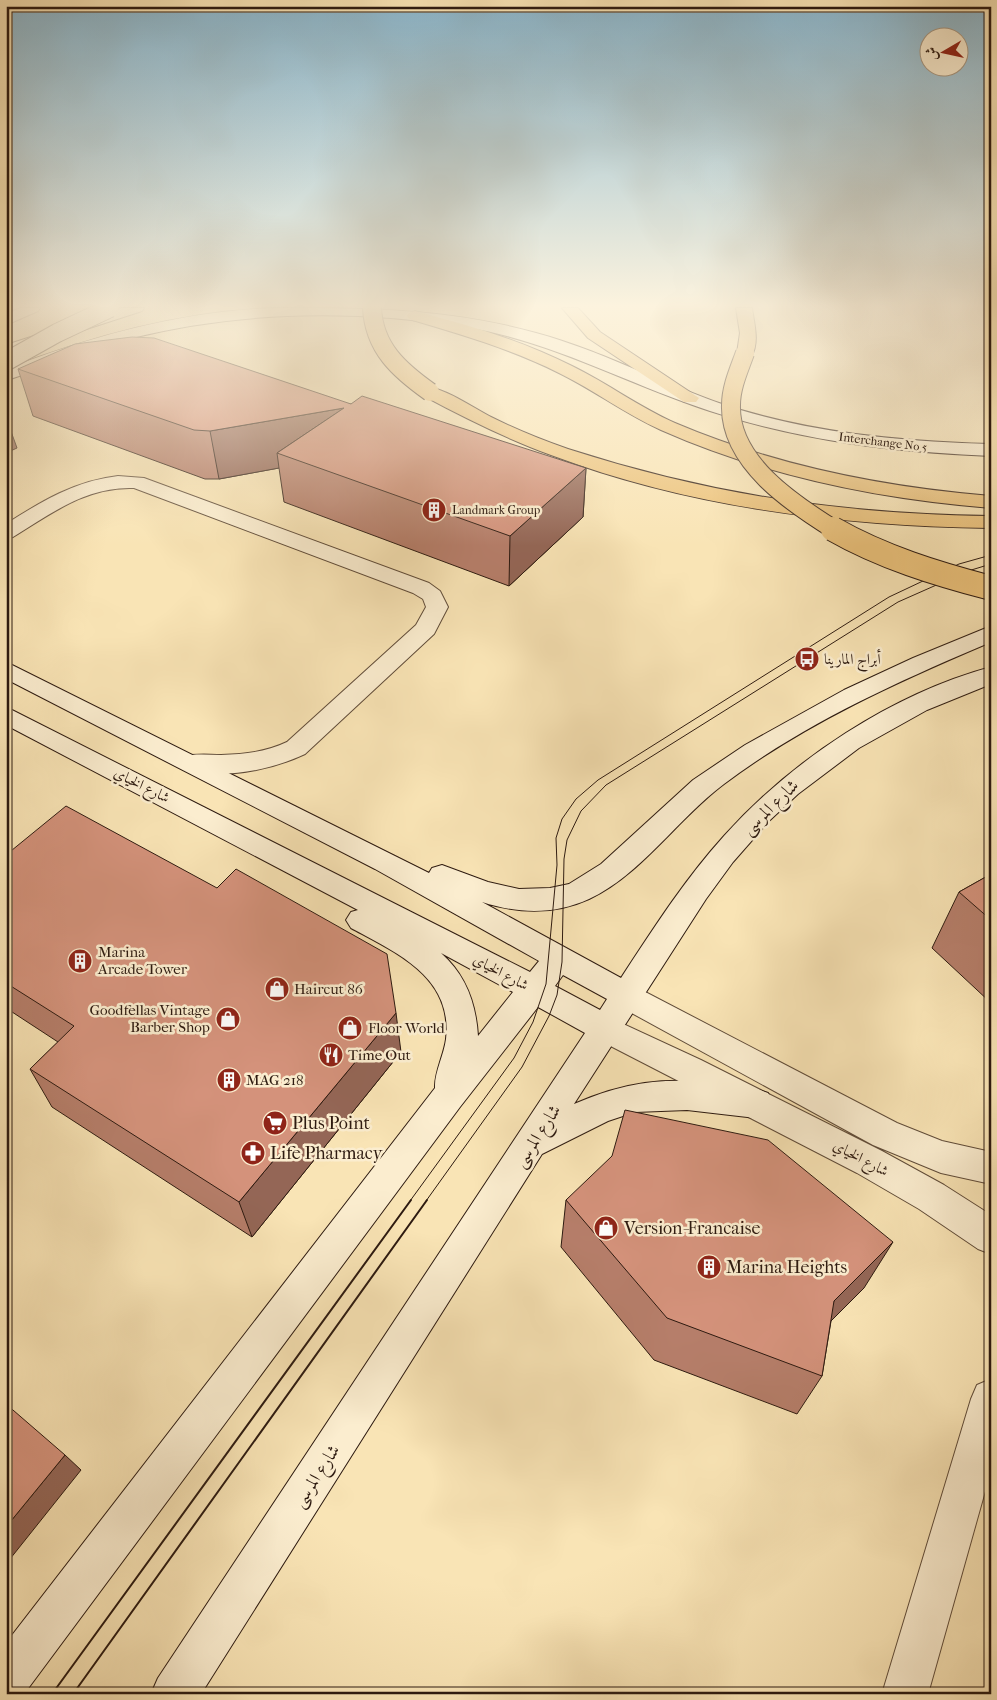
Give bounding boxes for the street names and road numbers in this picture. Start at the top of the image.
street label: Interchange No 5 [838,430,928,454]
street label: شارع الخياي [109,763,173,810]
street label: شارع المرسى [738,775,806,842]
street label: شارع الخياي [468,950,532,998]
street label: شارع المرسى [509,1101,569,1174]
street label: شارع الخياي [828,1136,892,1184]
street label: شارع المرسى [288,1441,348,1514]

